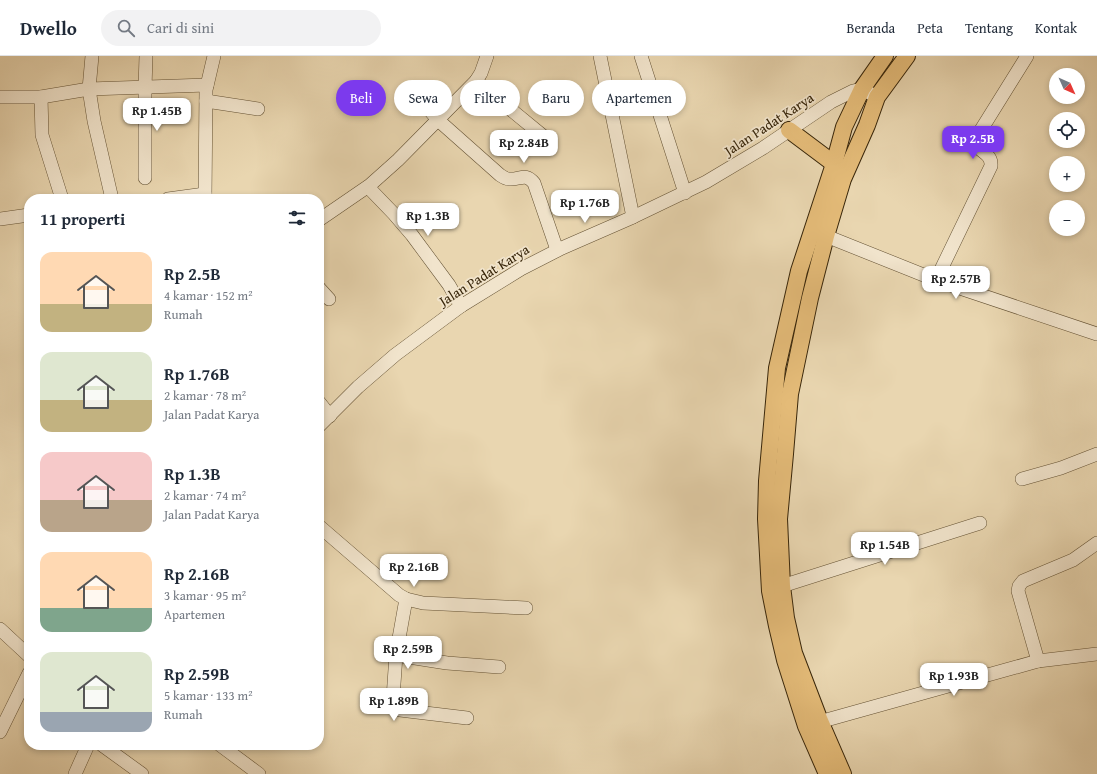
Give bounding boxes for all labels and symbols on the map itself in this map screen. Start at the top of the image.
north arrow [1049,68,1085,104]
street label: Jalan Padat Karya [719,87,818,161]
pin: Rp 1.45B [116,98,198,132]
pin: Rp 2.5B [936,126,1010,160]
pin: Rp 2.84B [483,130,565,164]
pin: Rp 1.76B [544,190,626,224]
pin: Rp 1.3B [391,203,465,237]
street label: Jalan Padat Karya [433,239,533,312]
pin: Rp 2.57B [915,266,997,300]
pin: Rp 1.54B [844,532,926,566]
pin: Rp 2.16B [373,554,455,588]
pin: Rp 2.59B [367,636,449,670]
pin: Rp 1.93B [913,663,995,697]
pin: Rp 1.89B [353,688,435,722]

